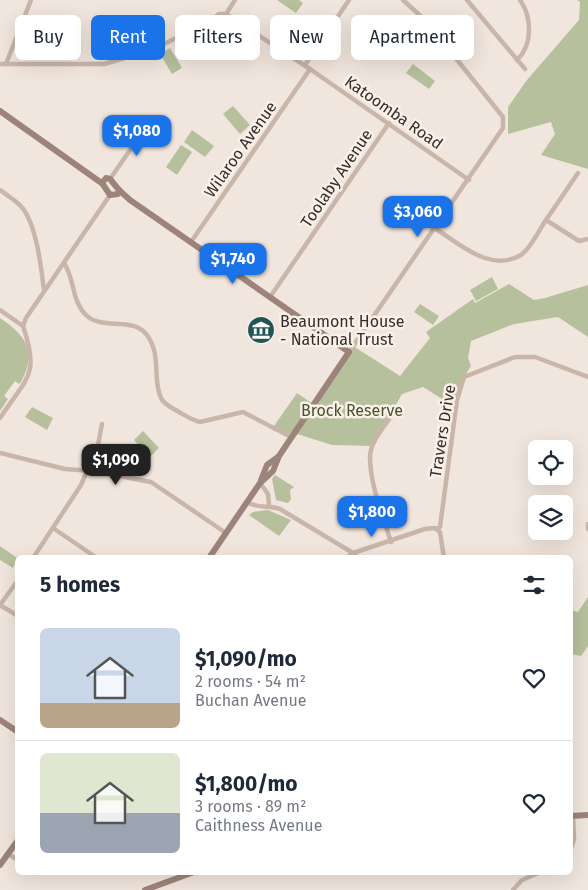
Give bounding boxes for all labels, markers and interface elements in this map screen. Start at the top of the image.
chip: Buy [15,15,81,60]
chip: Rent [91,15,165,60]
chip: Filters [175,15,260,60]
chip: New [270,15,341,60]
chip: Apartment [351,15,474,60]
street label: Katoomba Road [341,72,446,153]
street label: Wilaroo Avenue [200,98,281,201]
pin: $1,080 [96,114,178,157]
text: $1,080 [113,121,161,140]
street label: Toolaby Avenue [297,126,376,231]
pin: $3,060 [377,196,459,238]
text: $3,060 [394,202,442,221]
pin: $1,740 [192,242,274,285]
text: $1,740 [211,249,255,268]
place label: Beaumont House - National Trust [280,312,404,349]
museum icon: Beaumont House - National Trust [246,315,276,345]
street label: Travers Drive [426,383,459,479]
park label: Brock Reserve [301,401,403,420]
map controls [528,440,573,540]
button: locate [528,440,573,485]
pin: $1,090 [75,444,157,486]
text: $1,090 [93,450,139,469]
button: layers [528,495,573,540]
pin: $1,800 [331,496,413,538]
text: $1,800 [348,502,396,521]
icon: filters [520,571,548,599]
text: 5 homes [40,572,120,598]
text: $1,090/mo [195,646,297,672]
icon: home [80,648,140,708]
icon: heart [520,664,548,692]
text: 2 rooms · 54 m² [195,672,306,691]
text: Buchan Avenue [195,691,307,710]
text: $1,800/mo [195,771,298,797]
icon: home [80,773,140,833]
icon: heart [520,789,548,817]
text: 3 rooms · 89 m² [195,797,306,816]
text: Caithness Avenue [195,816,322,835]

